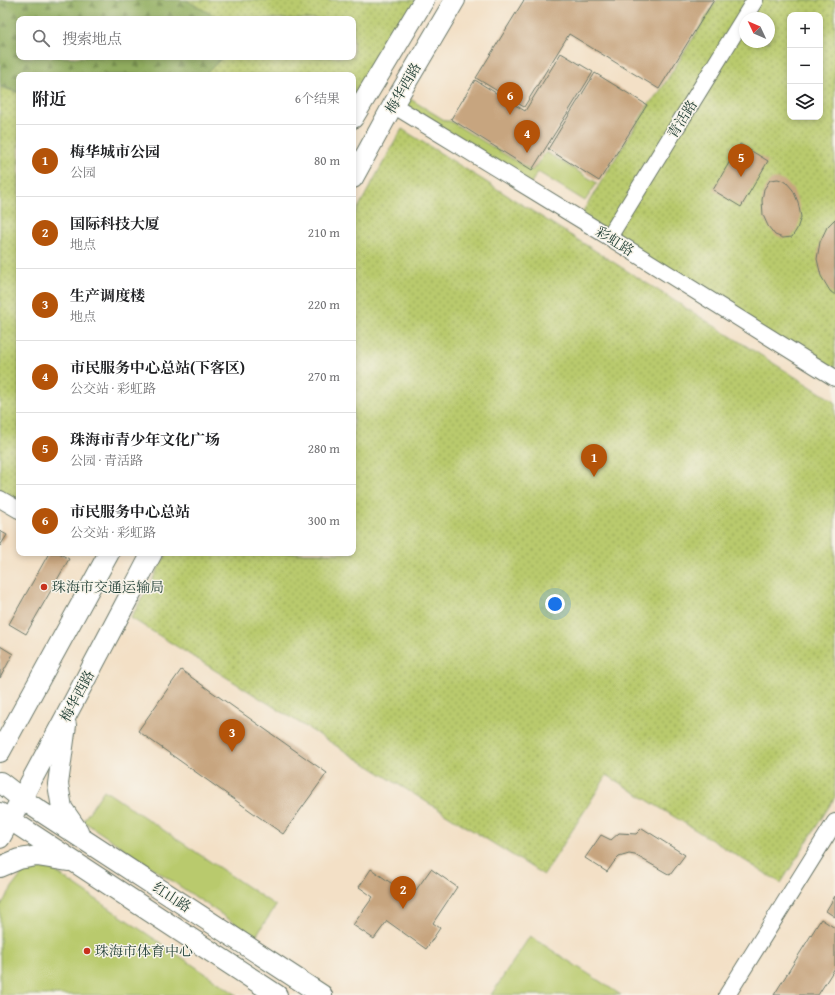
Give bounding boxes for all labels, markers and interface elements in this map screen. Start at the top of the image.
north arrow [739,12,775,48]
map controls [787,12,823,120]
button: + [787,12,823,48]
search box [16,16,356,60]
icon: search [30,27,52,49]
text: 搜索地点 [62,28,122,49]
button: − [787,48,823,84]
street label: 梅华西路 [380,59,426,117]
pin: 6 [497,82,523,115]
button: layers [787,84,823,120]
text: 附近 [32,86,66,111]
text: 6个结果 [295,89,340,108]
street label: 青活路 [662,96,702,142]
pin: 4 [514,120,540,153]
text: 梅华城市公园 [70,141,160,162]
pin: 5 [728,144,754,177]
text: 1 [42,151,48,170]
text: 80 m [314,151,340,170]
text: 公园 [70,163,96,182]
text: 国际科技大厦 [70,213,160,234]
street label: 彩虹路 [592,221,638,261]
text: 2 [42,223,48,242]
text: 210 m [308,223,340,242]
text: 地点 [70,235,96,254]
text: 生产调度楼 [70,285,145,306]
text: 3 [42,295,48,314]
text: 220 m [308,295,340,314]
text: 地点 [70,307,96,326]
text: 市民服务中心总站(下客区) [70,357,245,378]
text: 4 [42,367,48,386]
text: 270 m [308,367,340,386]
text: 公交站 · 彩虹路 [70,379,156,398]
text: 珠海市青少年文化广场 [70,429,220,450]
text: 5 [42,439,48,458]
text: 280 m [308,439,340,458]
pin: 1 [581,444,607,477]
text: 公园 · 青活路 [70,451,143,470]
text: 市民服务中心总站 [70,501,190,522]
text: 6 [42,511,48,530]
text: 300 m [308,511,340,530]
text: 公交站 · 彩虹路 [70,523,156,542]
place label: 珠海市交通运输局 [52,577,164,597]
marker: 珠海市交通运输局 [39,582,49,592]
your location [545,594,565,614]
street label: 梅华西路 [55,667,99,725]
pin: 3 [219,719,245,752]
pin: 2 [390,876,416,909]
street label: 红山路 [149,877,195,917]
place label: 珠海市体育中心 [95,941,193,961]
marker: 珠海市体育中心 [82,946,92,956]

